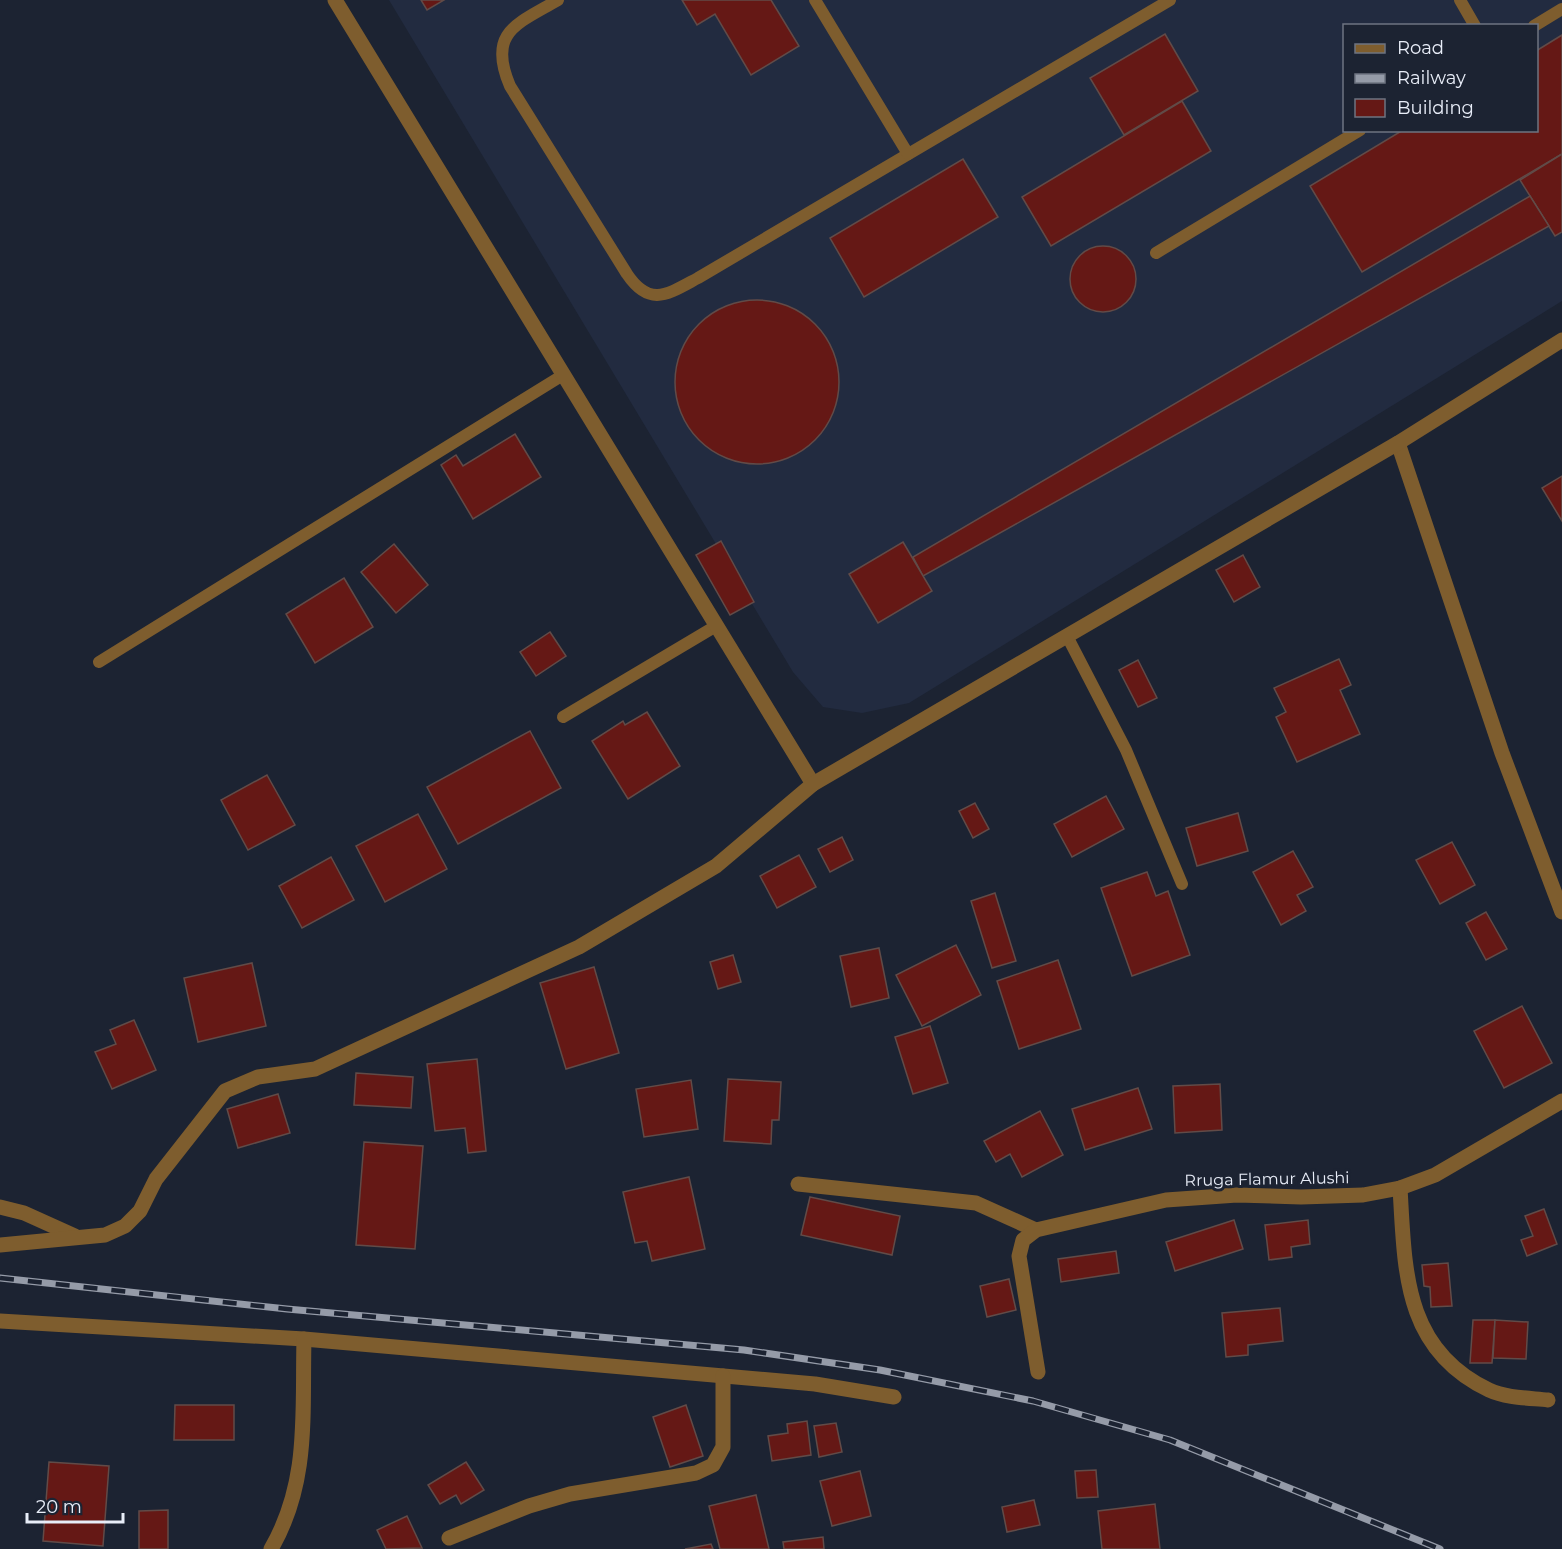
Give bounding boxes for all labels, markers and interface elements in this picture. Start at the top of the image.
legend [1343,24,1538,132]
text: Road [1397,37,1444,59]
text: Railway [1397,67,1466,89]
text: Building [1397,97,1474,119]
street label: Rruga Flamur Alushi [1184,1168,1350,1190]
scale bar [27,1486,123,1524]
text: 20 m [36,1496,82,1518]

